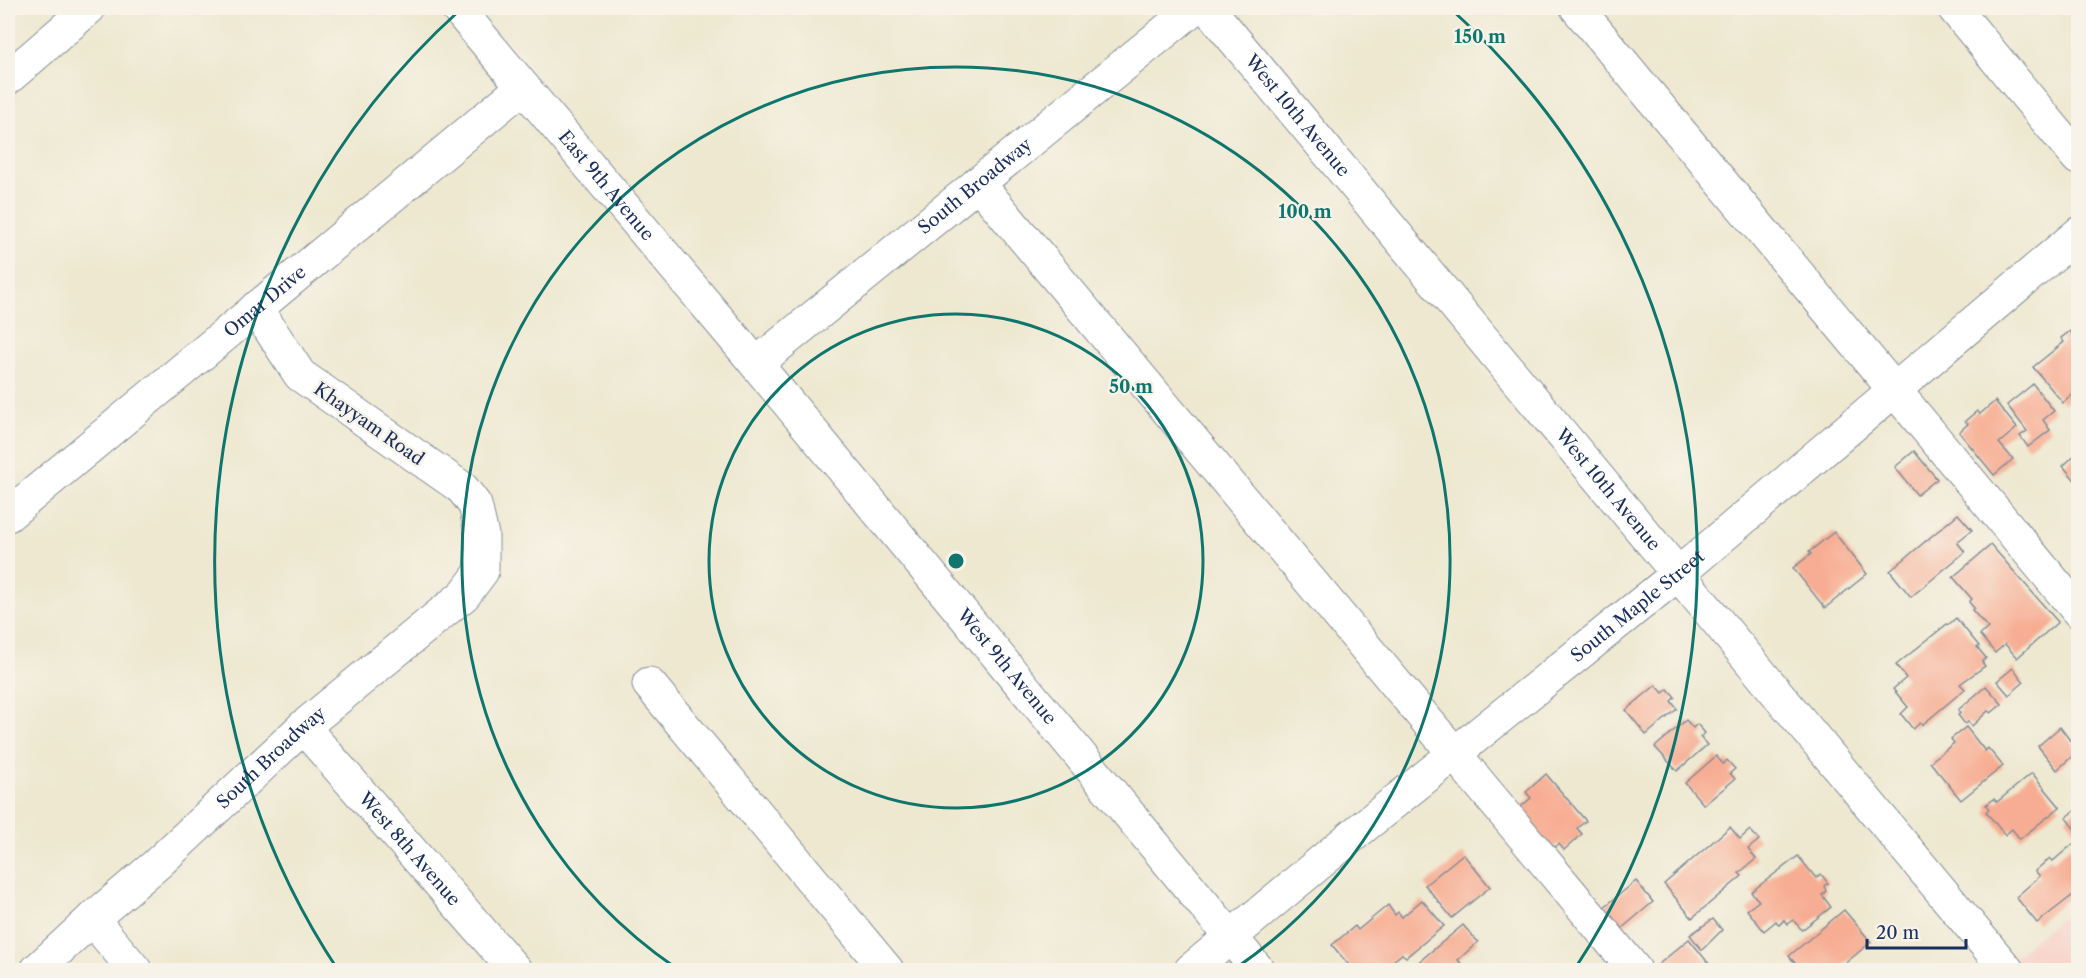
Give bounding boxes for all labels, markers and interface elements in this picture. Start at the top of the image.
text: 150 m [1454,26,1506,48]
street label: West 10th Avenue [1240,49,1354,181]
street label: East 9th Avenue [554,126,659,245]
street label: South Broadway [914,133,1037,239]
text: 100 m [1278,201,1332,223]
street label: Omar Drive [219,261,310,342]
text: 50 m [1109,376,1153,398]
street label: Khayyam Road [310,378,428,470]
street label: West 10th Avenue [1550,423,1665,555]
street label: South Maple Street [1566,545,1709,667]
centre of rings [946,551,966,571]
street label: West 9th Avenue [952,604,1061,729]
street label: South Broadway [212,702,331,813]
street label: West 8th Avenue [353,787,465,910]
scale bar [1867,912,1966,950]
text: 20 m [1876,922,1920,944]

